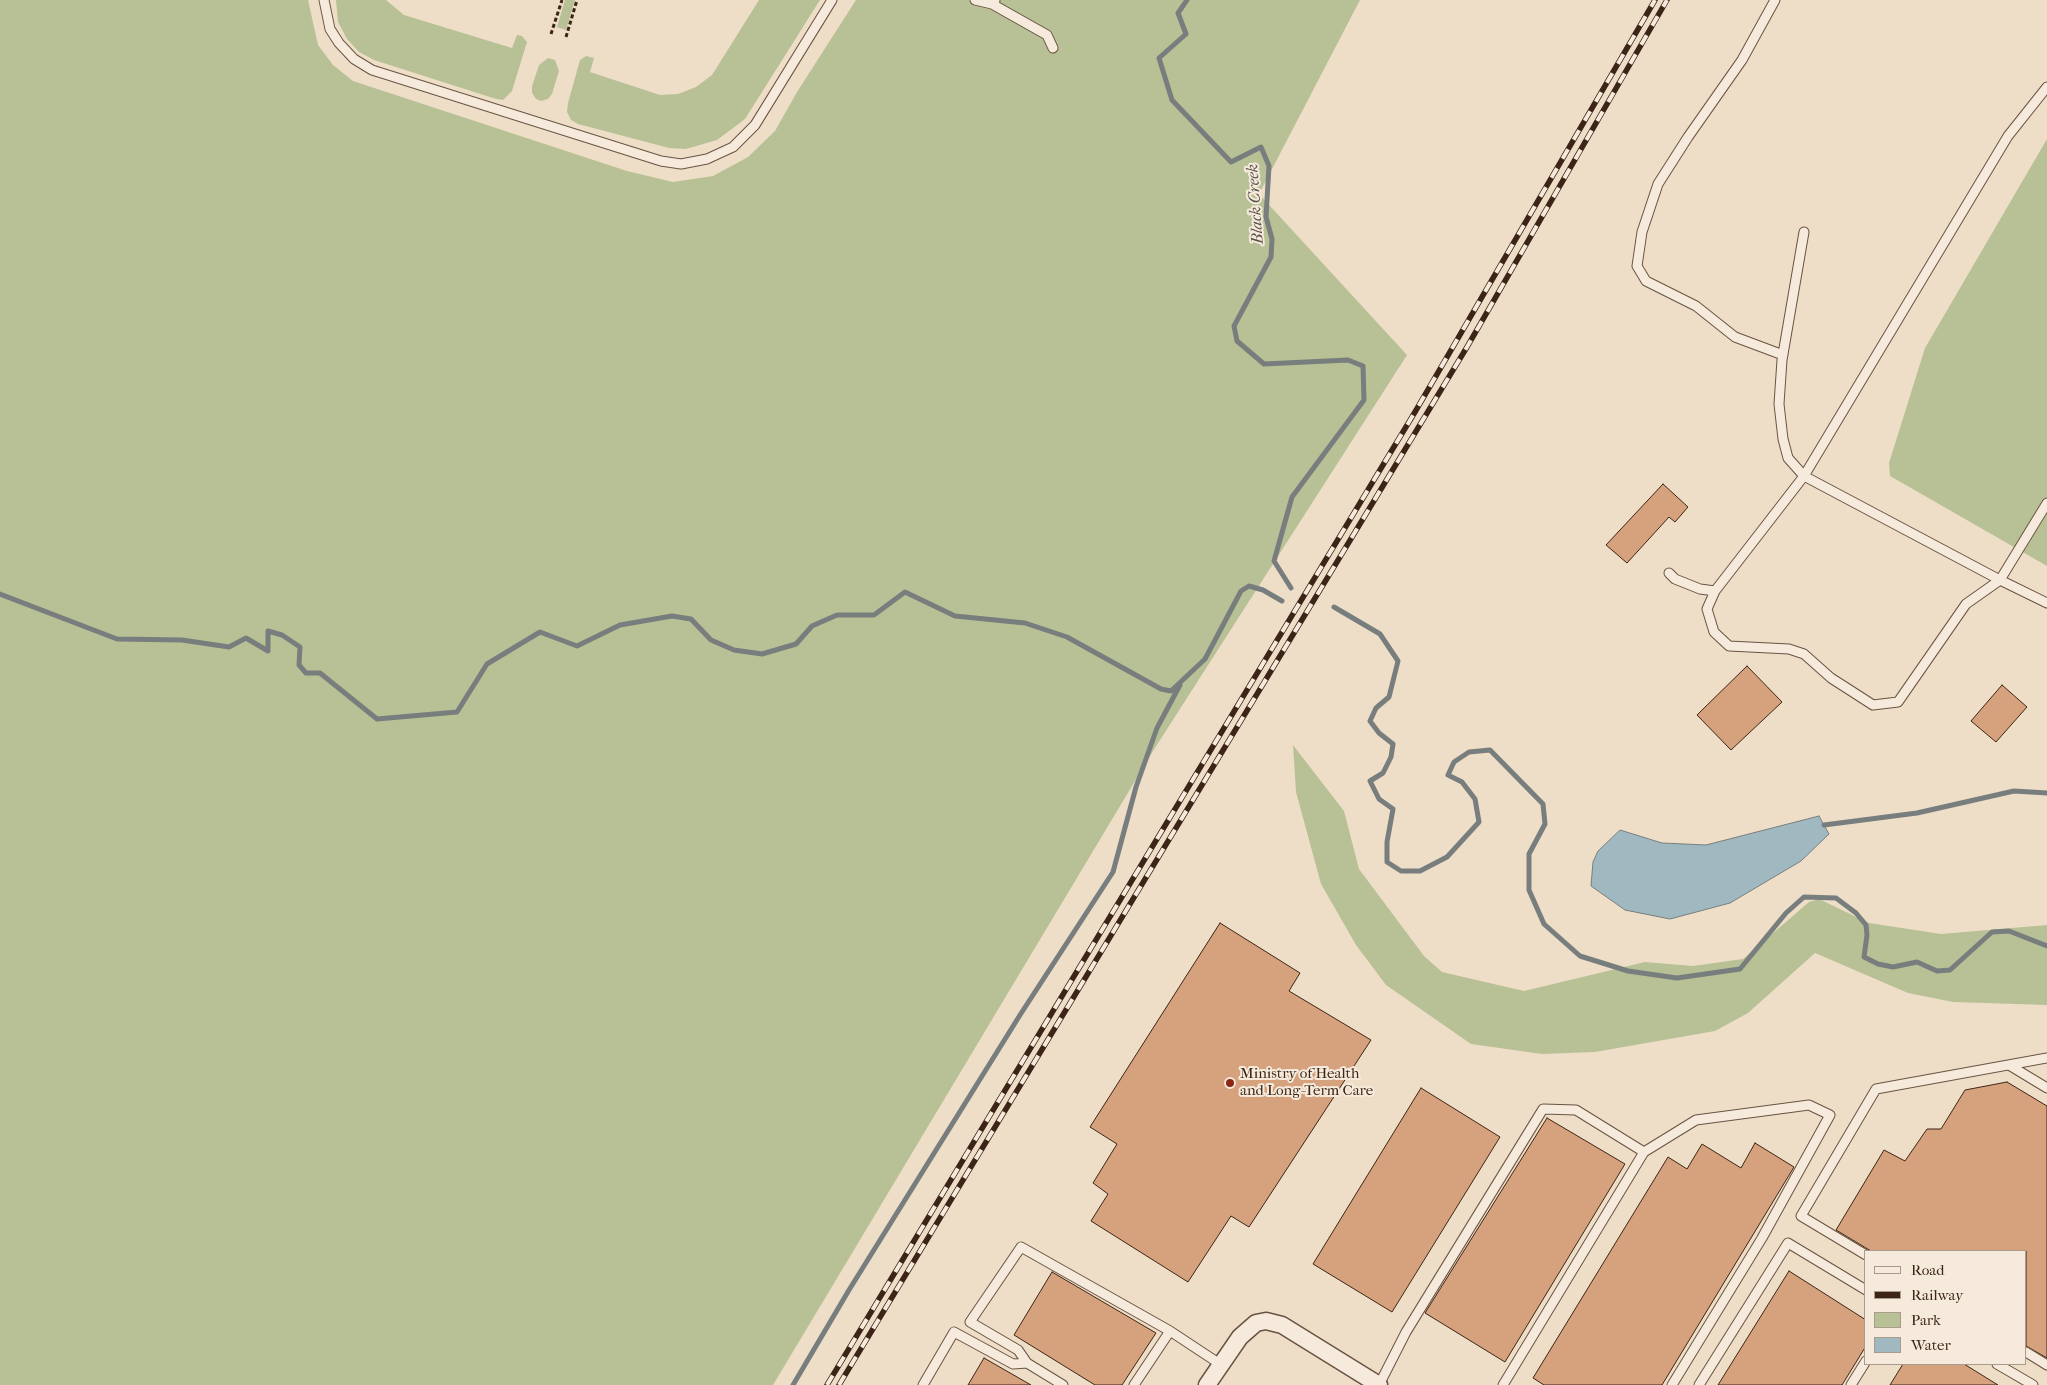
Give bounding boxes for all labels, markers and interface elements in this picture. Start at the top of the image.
water label: Black Creek [1244,163,1268,245]
place label: Ministry of Health and Long-Term Care [1240,1065,1373,1100]
marker: Ministry of Health and Long-Term Care [1224,1077,1236,1089]
legend [1864,1250,2027,1365]
text: Road [1911,1261,1944,1279]
text: Railway [1911,1286,1963,1304]
text: Park [1911,1311,1941,1329]
text: Water [1911,1336,1951,1354]

